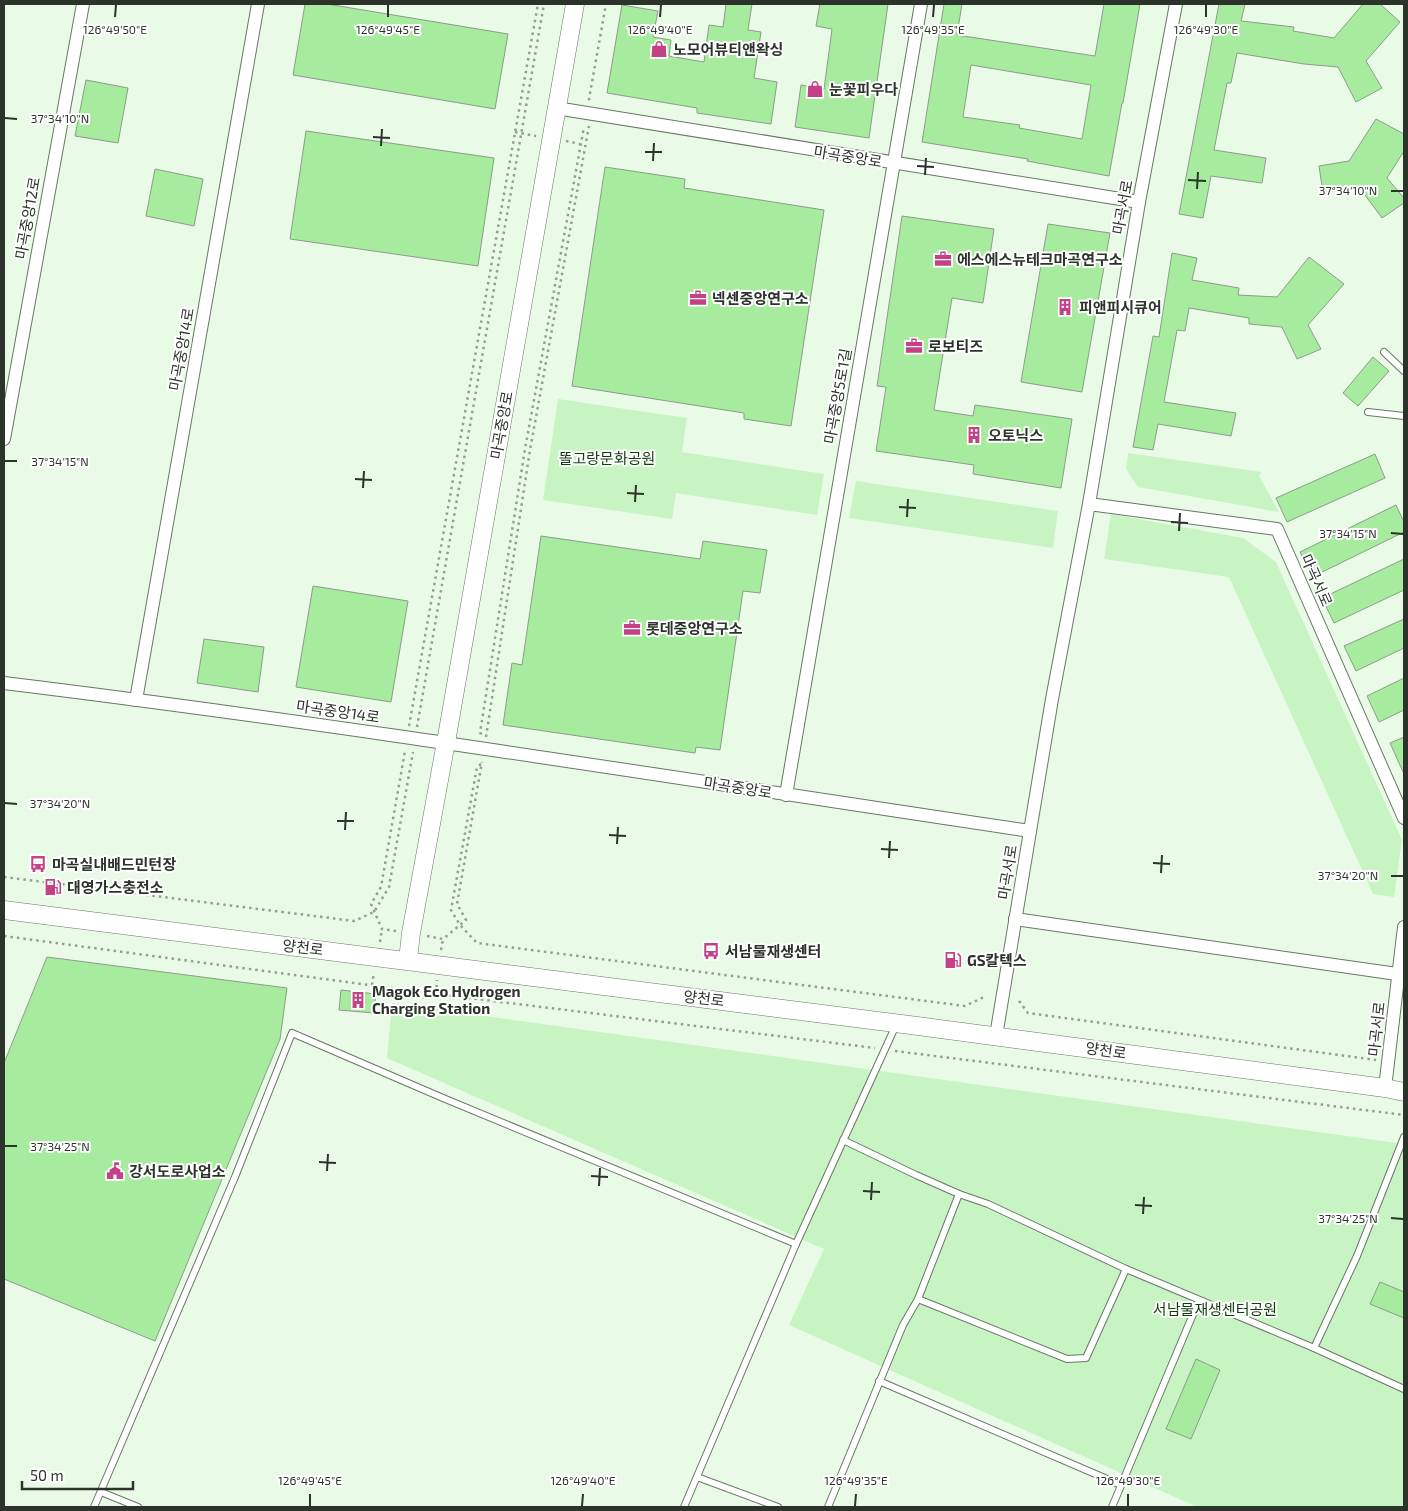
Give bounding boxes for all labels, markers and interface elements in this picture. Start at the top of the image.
text: 126°49'50"E [83,22,147,36]
text: 126°49'45"E [356,22,420,36]
text: 126°49'40"E [628,22,693,36]
text: 126°49'35"E [901,22,965,36]
text: 126°49'30"E [1174,22,1238,36]
shop icon: 노모어뷰티앤왁싱 [649,39,669,59]
place label: 노모어뷰티앤왁싱 [673,40,783,58]
shop icon: 눈꽃피우다 [805,79,825,99]
place label: 눈꽃피우다 [829,80,898,98]
text: 37°34'10"N [31,111,89,125]
street label: 마곡중앙로 [813,142,883,170]
street label: 마곡중앙12로 [11,175,43,261]
street label: 마곡서로 [1108,178,1136,236]
text: 37°34'10"N [1319,183,1377,197]
office icon: 에스에스뉴테크마곡연구소 [933,249,953,269]
place label: 에스에스뉴테크마곡연구소 [957,250,1123,268]
office icon: 넥센중앙연구소 [688,288,708,308]
place label: 넥센중앙연구소 [712,289,809,307]
building icon: 피앤피시큐어 [1055,297,1075,317]
place label: 피앤피시큐어 [1079,298,1162,316]
street label: 마곡중앙14로 [165,306,197,392]
office icon: 로보티즈 [904,336,924,356]
place label: 로보티즈 [928,337,983,355]
street label: 마곡중앙5로1길 [820,347,854,445]
street label: 마곡중앙로 [486,389,516,461]
building icon: 오토닉스 [964,425,984,445]
place label: 오토닉스 [988,426,1043,444]
park label: 똘고랑문화공원 [559,449,655,467]
text: 37°34'15"N [31,454,89,468]
text: 37°34'15"N [1319,526,1377,540]
street label: 마곡서로 [1298,551,1336,609]
office icon: 롯데중앙연구소 [622,618,642,638]
place label: 롯데중앙연구소 [646,619,743,637]
street label: 마곡중앙14로 [295,696,381,726]
street label: 마곡중앙로 [703,773,773,801]
text: 37°34'20"N [30,796,90,810]
street label: 마곡서로 [994,843,1020,901]
bus stop icon: 마곡실내배드민턴장 [28,854,48,874]
place label: 마곡실내배드민턴장 [52,855,176,873]
text: 37°34'20"N [1318,868,1378,882]
fuel station icon: 대영가스충전소 [43,877,63,897]
place label: 대영가스충전소 [67,878,164,896]
street label: 양천로 [281,936,325,958]
bus stop icon: 서남물재생센터 [701,941,721,961]
place label: 서남물재생센터 [725,942,822,960]
fuel station icon: GS칼텍스 [943,950,963,970]
place label: GS칼텍스 [967,951,1027,969]
place label: Magok Eco Hydrogen Charging Station [372,982,521,1017]
street label: 양천로 [682,987,726,1009]
building icon: Magok Eco Hydrogen Charging Station [348,990,368,1010]
street label: 마곡서로 [1364,1001,1388,1057]
street label: 양천로 [1084,1038,1128,1062]
text: 37°34'25"N [30,1139,90,1153]
public building icon: 강서도로사업소 [105,1161,125,1181]
place label: 강서도로사업소 [129,1162,226,1180]
text: 37°34'25"N [1318,1211,1378,1225]
park label: 서남물재생센터공원 [1153,1300,1277,1318]
scale bar [22,1458,134,1490]
text: 50 m [30,1466,64,1484]
text: 126°49'45"E [278,1473,342,1487]
text: 126°49'40"E [551,1473,616,1487]
text: 126°49'35"E [824,1473,888,1487]
text: 126°49'30"E [1096,1473,1160,1487]

